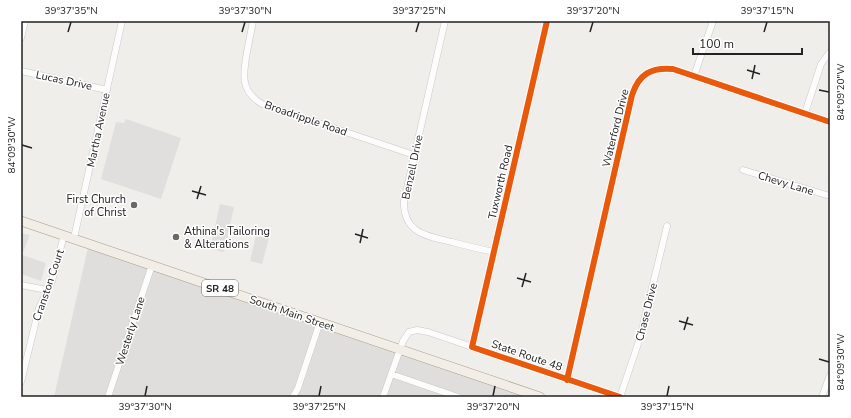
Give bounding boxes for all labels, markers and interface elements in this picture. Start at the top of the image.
text: 39°37'35"N [44,4,98,18]
text: 39°37'30"N [218,4,272,18]
text: 39°37'25"N [392,4,446,18]
text: 39°37'20"N [566,4,620,18]
text: 39°37'15"N [740,4,794,18]
scale bar [693,30,802,56]
text: 100 m [699,36,734,52]
text: 84°09'20"W [834,64,848,120]
street label: Lucas Drive [34,67,94,94]
street label: Waterford Drive [599,87,632,169]
street label: Martha Avenue [83,91,114,169]
street label: Broadripple Road [263,97,349,140]
text: 84°09'30"W [5,117,19,173]
street label: Benzell Drive [398,133,427,201]
street label: Tuxworth Road [485,144,516,221]
street label: Chevy Lane [756,168,816,199]
place label: First Church of Christ [67,192,126,220]
marker: First Church of Christ [129,200,139,210]
place label: Athina's Tailoring & Alterations [184,224,270,252]
marker: Athina's Tailoring & Alterations [171,232,181,242]
street label: Cranston Court [29,247,68,323]
road number: SR 48 [202,280,238,296]
street label: Chase Drive [632,281,661,343]
street label: South Main Street [247,292,336,335]
street label: Westerly Lane [112,295,149,368]
text: 84°09'30"W [834,334,848,390]
street label: State Route 48 [489,336,565,375]
text: 39°37'30"N [118,400,172,414]
text: 39°37'25"N [292,400,346,414]
text: 39°37'20"N [466,400,520,414]
text: 39°37'15"N [640,400,694,414]

